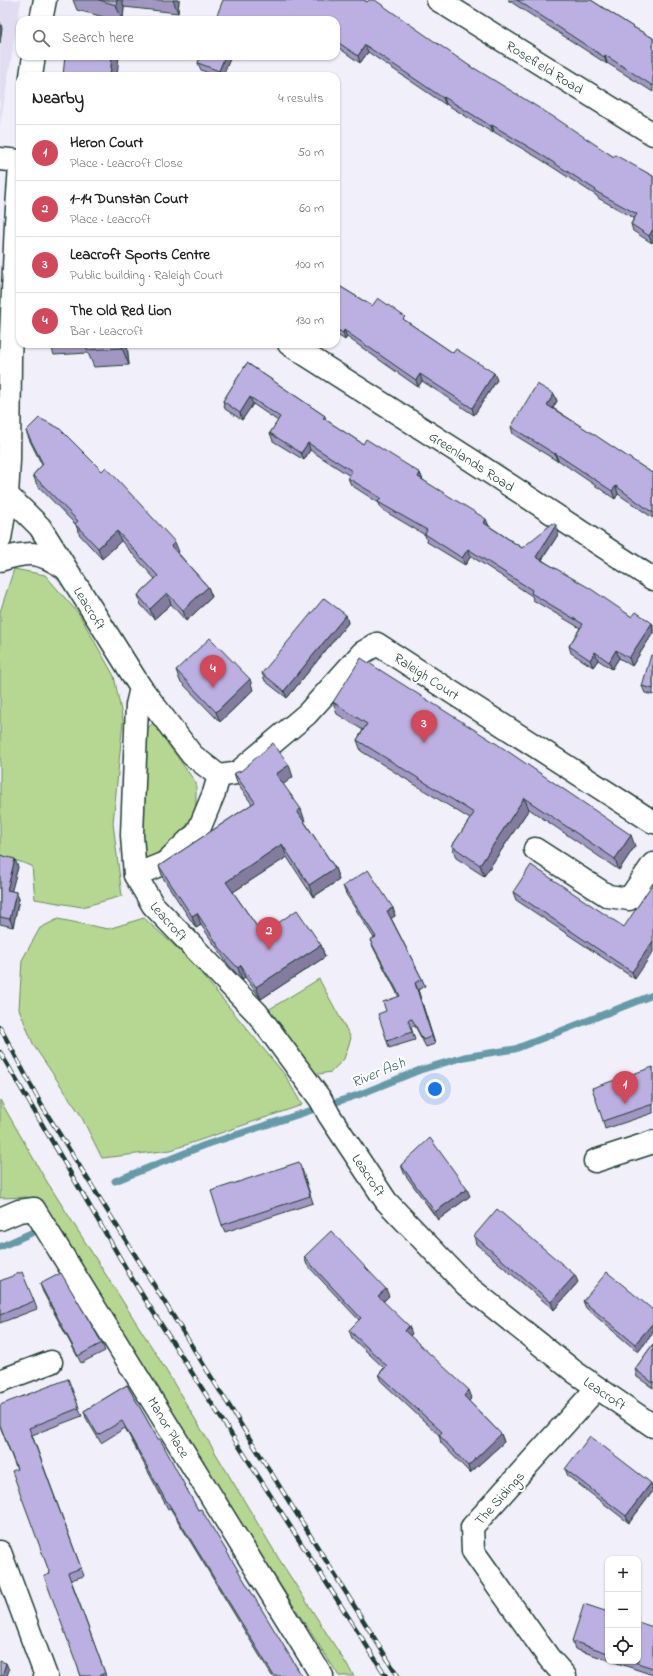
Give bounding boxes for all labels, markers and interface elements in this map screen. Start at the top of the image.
search box [16,16,340,60]
icon: search [30,27,52,49]
text: Search here [62,27,134,49]
street label: Rosefield Road [501,36,587,101]
text: Nearby [32,86,84,111]
text: 4 results [278,89,324,108]
text: Heron Court [70,132,143,154]
text: 1 [43,143,47,162]
text: 50 m [298,143,324,162]
text: Place · Leacroft Close [70,154,183,173]
text: 1-14 Dunstan Court [70,188,188,210]
text: 2 [42,199,48,218]
text: 60 m [299,199,324,218]
text: Place · Leacroft [70,210,151,229]
text: Leacroft Sports Centre [70,244,210,266]
text: 3 [42,255,48,274]
text: 100 m [295,255,324,274]
text: Public building · Raleigh Court [70,266,223,285]
text: The Old Red Lion [70,300,171,322]
text: 4 [42,311,48,330]
text: 130 m [296,311,324,330]
text: Bar · Leacroft [70,322,143,341]
street label: Greenlands Road [424,427,518,498]
street label: Leacroft [67,583,110,635]
street label: Raleigh Court [389,648,463,707]
pin: 4 [200,655,226,688]
pin: 3 [411,710,437,743]
street label: Leacroft [144,897,192,947]
pin: 2 [256,917,282,950]
water label: River Ash [348,1052,409,1094]
pin: 1 [612,1071,638,1104]
your location [425,1079,445,1099]
street label: Leacroft [346,1150,390,1202]
street label: Leacroft [579,1372,630,1416]
street label: Manor Place [141,1393,195,1463]
street label: The Sidings [470,1467,531,1531]
map controls [605,1556,641,1664]
button: + [605,1556,641,1592]
button: − [605,1592,641,1628]
button: locate [605,1628,641,1664]

